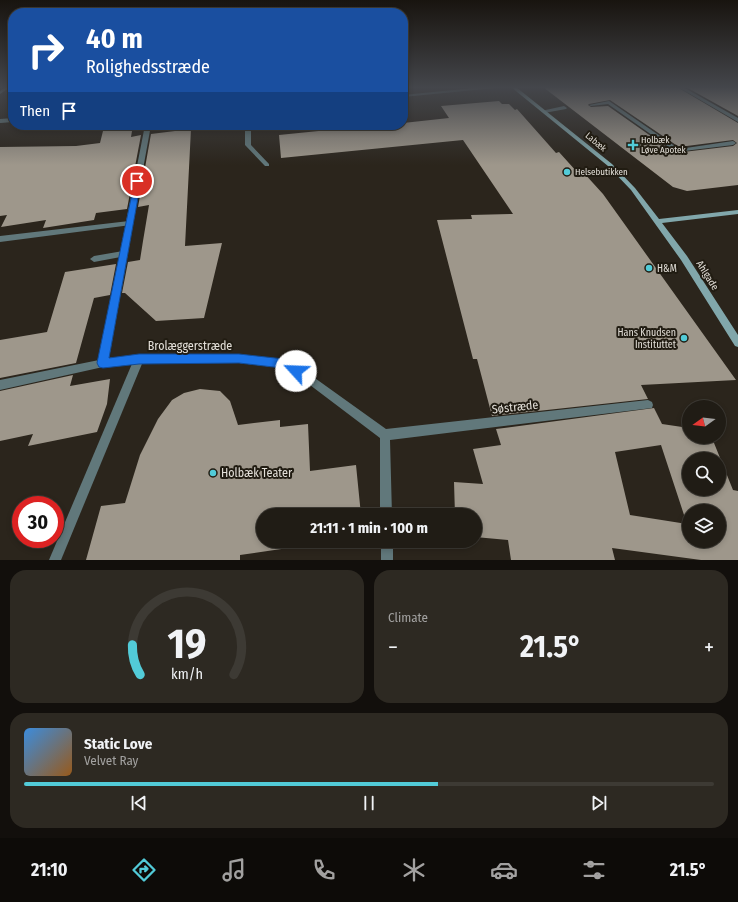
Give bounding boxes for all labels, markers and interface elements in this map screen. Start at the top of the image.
text: 40 m [86,22,143,55]
icon: right [20,24,72,76]
text: Rolighedsstræde [86,56,210,78]
icon: arrive [58,100,80,122]
text: Then [20,102,50,120]
street label: Labæk [584,130,609,154]
place label: Holbæk Løve Apotek [641,135,687,155]
marker: Holbæk Løve Apotek [628,140,638,150]
pin [120,164,154,198]
marker: Helsebutikken [562,167,572,177]
place label: Helsebutikken [575,167,628,177]
icon: arrive [126,170,148,192]
street label: Ahlgade [693,258,721,293]
marker: H&M [644,263,654,273]
place label: H&M [657,263,677,275]
place label: Hans Knudsen Instituttet [618,327,677,351]
marker: Hans Knudsen Instituttet [679,333,689,343]
street label: Brolæggerstræde [148,339,232,353]
position arrow [275,350,317,392]
street label: Søstræde [491,398,539,416]
north arrow [682,400,726,444]
map controls [682,400,726,548]
button: search [682,452,726,496]
place label: Holbæk Teater [221,466,293,480]
marker: Holbæk Teater [208,468,218,478]
speed limit sign: 30 [12,496,64,548]
button: layers [682,504,726,548]
text: 21:11 · 1 min · 100 m [310,519,428,537]
text: Climate [388,610,428,625]
text: 19 [167,618,207,668]
text: 21.5° [520,629,582,665]
text: − [388,634,398,661]
text: + [704,634,714,661]
text: km/h [171,665,203,682]
text: Static Love [84,735,152,753]
text: Velvet Ray [84,753,138,768]
icon: previous [128,792,150,814]
icon: pause [358,792,380,814]
icon: next [588,792,610,814]
icon: directions [130,856,158,884]
icon: music [220,856,248,884]
icon: phone [310,856,338,884]
icon: climate [400,856,428,884]
icon: car [490,856,518,884]
icon: filters [580,856,608,884]
text: 21:10 [31,859,68,881]
text: 21.5° [670,859,707,881]

